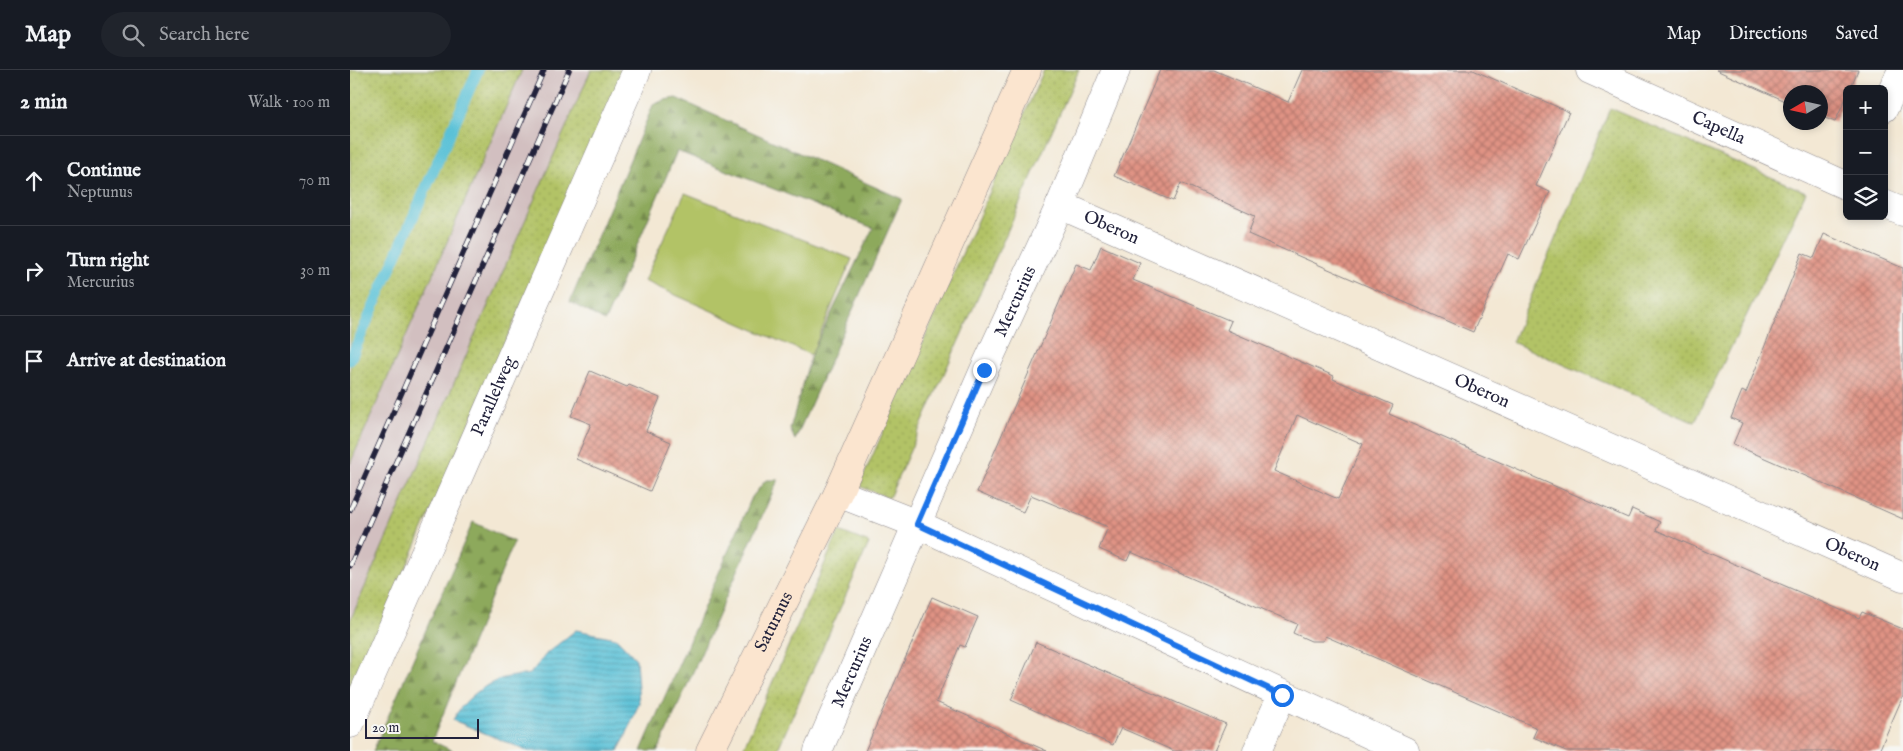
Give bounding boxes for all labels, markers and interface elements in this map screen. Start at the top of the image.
search box [101,12,451,57]
text: Map [25,19,71,50]
icon: search [119,21,147,49]
text: Search here [159,23,250,47]
text: Map [1667,23,1701,46]
text: Directions [1729,23,1807,46]
text: Saved [1835,23,1878,46]
north arrow [1783,85,1828,130]
map controls [1843,85,1888,220]
button: + [1843,85,1888,130]
text: 2 min [20,89,67,116]
text: Walk · 100 m [248,93,330,113]
street label: Capella [1688,106,1749,150]
button: − [1843,130,1888,175]
text: Continue [67,159,141,183]
icon: ahead [20,167,48,195]
text: 70 m [299,171,330,191]
button: layers [1843,175,1888,220]
text: Neptunus [67,183,133,203]
street label: Oberon [1080,205,1143,250]
text: Turn right [67,249,149,273]
icon: right [20,257,48,285]
text: 30 m [300,261,330,281]
street label: Mercurius [989,262,1042,341]
text: Mercurius [67,273,134,293]
icon: arrive [20,347,48,375]
text: Arrive at destination [67,349,226,373]
street label: Parallelweg [466,352,522,440]
route end [973,359,996,382]
street label: Oberon [1450,369,1514,414]
street label: Oberon [1821,532,1884,577]
street label: Saturnus [749,588,799,656]
street label: Mercurius [827,633,878,711]
route start [1271,684,1294,707]
scale bar [365,716,479,739]
text: 20 m [372,719,399,737]

